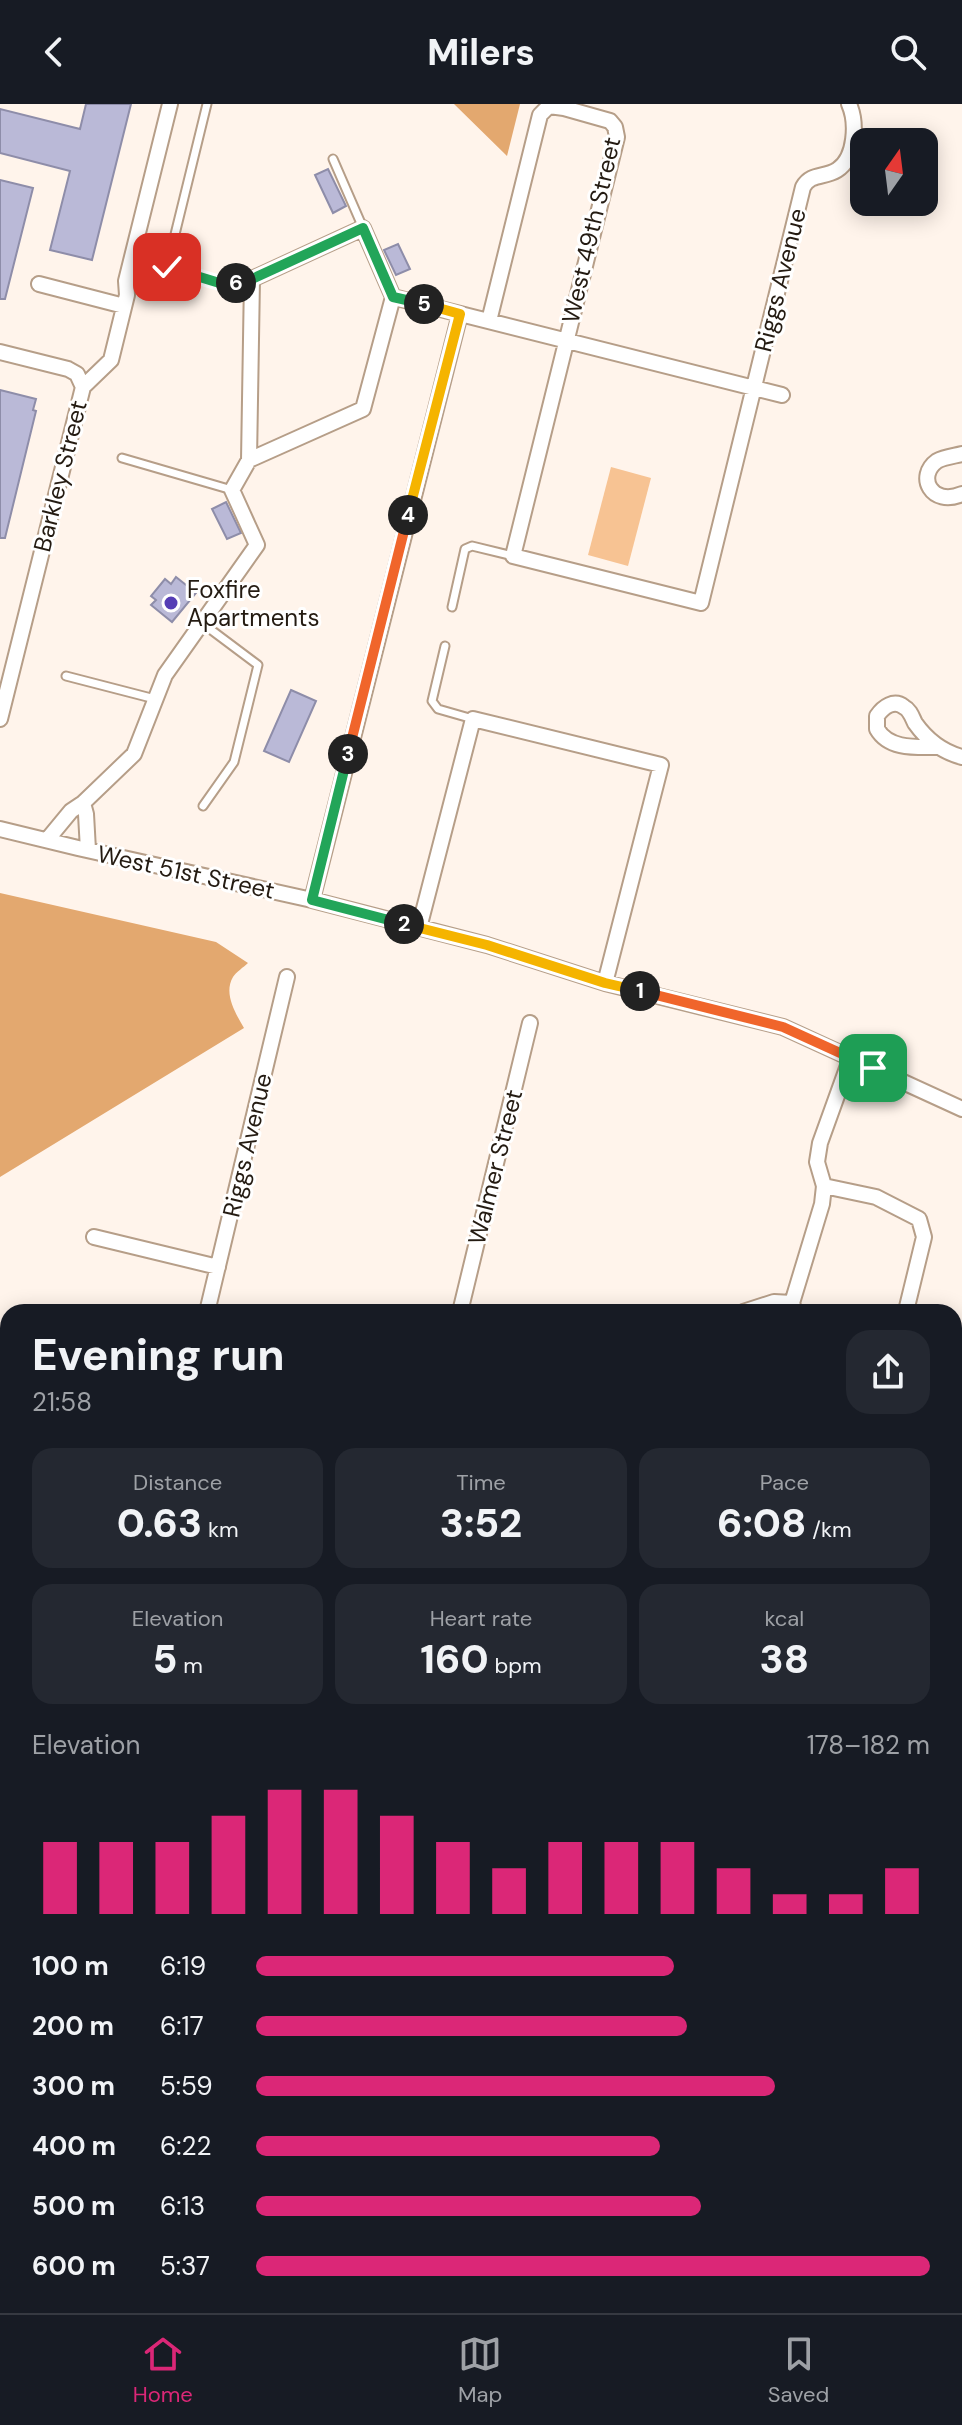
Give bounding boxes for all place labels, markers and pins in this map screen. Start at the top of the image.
pin [133,233,201,301]
pin: 6 [216,263,256,303]
pin: 5 [404,284,444,324]
pin: 4 [388,495,428,535]
place label: Foxfire Apartments [187,574,320,633]
marker: Foxfire Apartments [162,594,180,612]
pin: 3 [328,734,368,774]
pin: 2 [384,904,424,944]
pin: 1 [620,971,660,1011]
pin [839,1034,907,1102]

